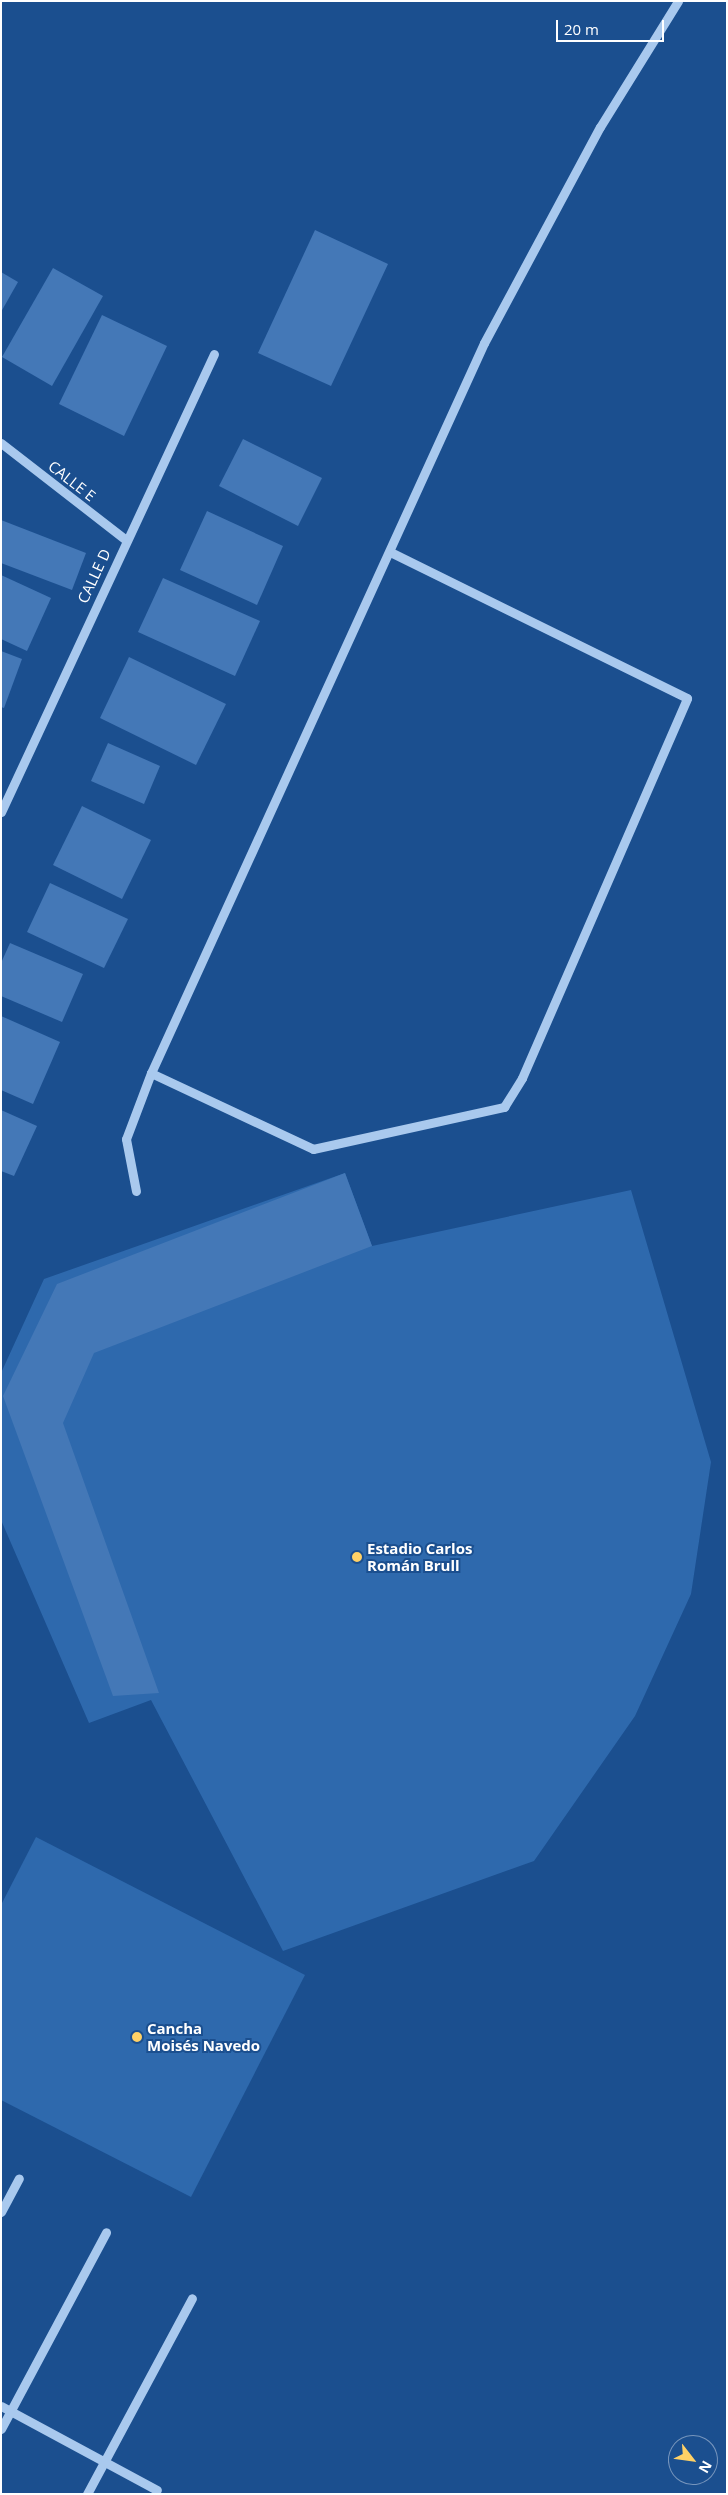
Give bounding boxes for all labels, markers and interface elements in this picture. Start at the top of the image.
scale bar [558,10,666,42]
text: 20 m [564,19,599,39]
street label: CALLE E [45,457,99,505]
street label: CALLE D [74,546,114,606]
place label: Estadio Carlos Román Brull [367,1539,472,1574]
marker: Estadio Carlos Román Brull [351,1551,363,1563]
place label: Cancha Moisés Navedo [147,2019,260,2054]
marker: Cancha Moisés Navedo [131,2031,143,2043]
north arrow [668,2435,718,2485]
text: N [694,2458,717,2477]

